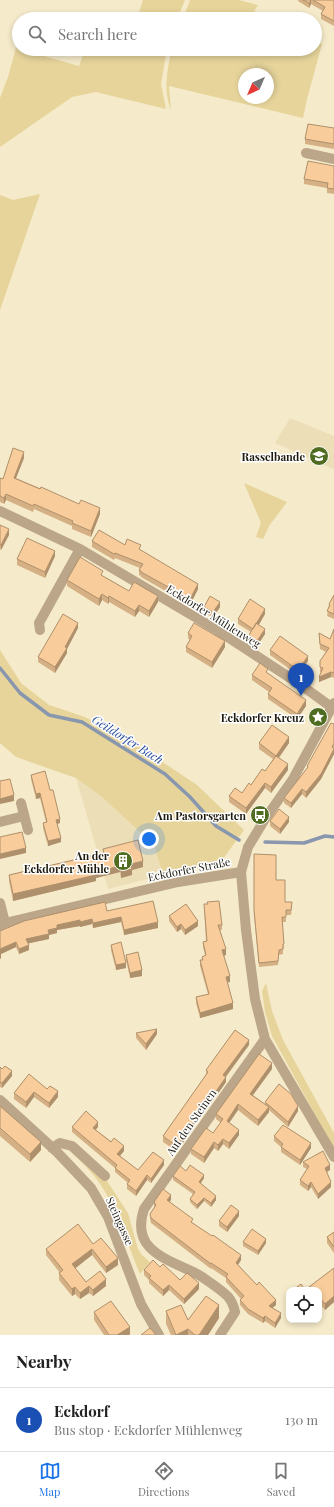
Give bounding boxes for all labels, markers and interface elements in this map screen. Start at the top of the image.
search box [12,12,322,56]
icon: search [26,23,48,45]
text: Search here [58,24,137,44]
north arrow [238,68,274,104]
school or university icon: Rasselbande [308,445,330,467]
place label: Rasselbande [242,449,305,464]
street label: Eckdorfer Mühlenweg [164,581,264,651]
pin: 1 [288,663,314,696]
place icon: Eckdorfer Kreuz [307,706,329,728]
place label: Eckdorfer Kreuz [221,710,304,725]
water label: Geildorfer Bach [89,711,167,767]
bus stop icon: Am Pastorsgarten [249,804,271,826]
place label: Am Pastorsgarten [154,808,246,823]
your location [139,829,159,849]
place label: An der Eckdorfer Mühle [24,848,110,876]
building icon: An der Eckdorfer Mühle [112,850,134,872]
street label: Eckdorfer Straße [146,854,232,884]
street label: Auf den Steinen [162,1085,220,1159]
street label: Steingasse [103,1194,138,1248]
map controls [286,1287,322,1323]
button: locate [286,1287,322,1323]
text: Nearby [16,1350,71,1372]
text: Eckdorf [54,1401,109,1421]
text: 1 [27,1411,31,1428]
text: 130 m [285,1411,318,1428]
text: Bus stop · Eckdorfer Mühlenweg [54,1421,242,1438]
tab: Map [39,1460,61,1499]
tab: Directions [138,1460,189,1499]
tab: Saved [267,1460,295,1499]

